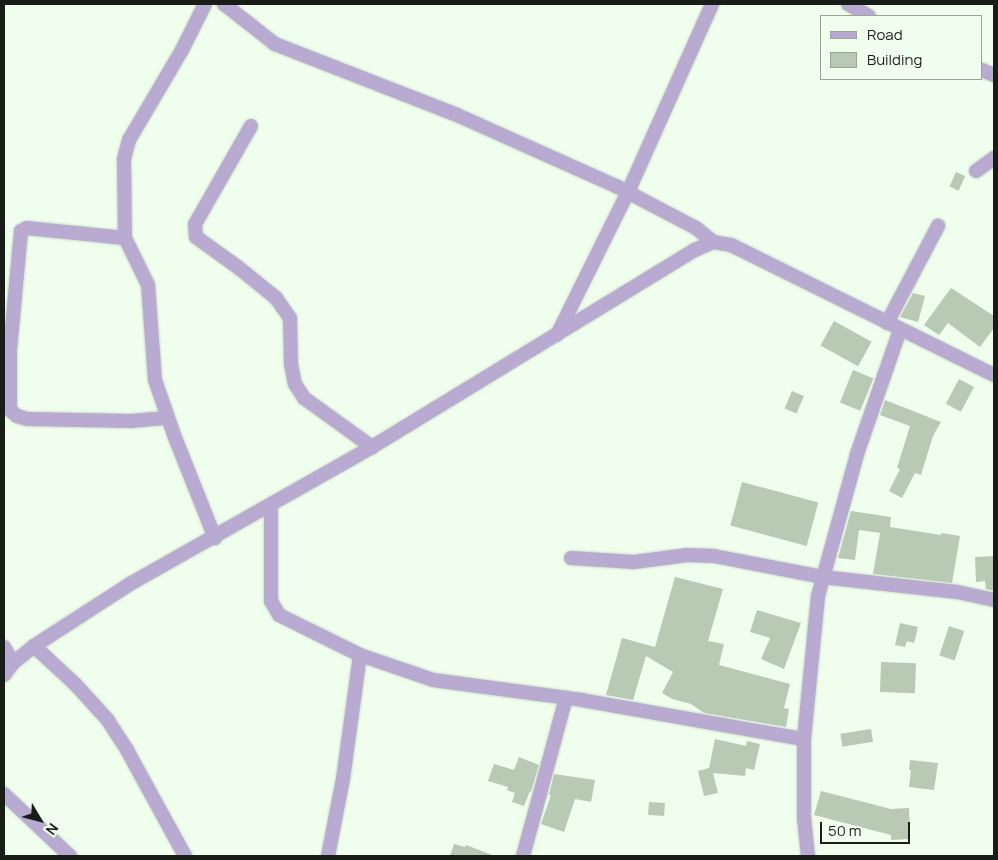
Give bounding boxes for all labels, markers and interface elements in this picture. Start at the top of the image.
legend [820,15,983,80]
text: Road [867,24,903,45]
text: Building [867,49,922,70]
north arrow [15,795,65,845]
scale bar [823,812,913,844]
text: N [42,820,63,839]
text: 50 m [828,820,862,841]

